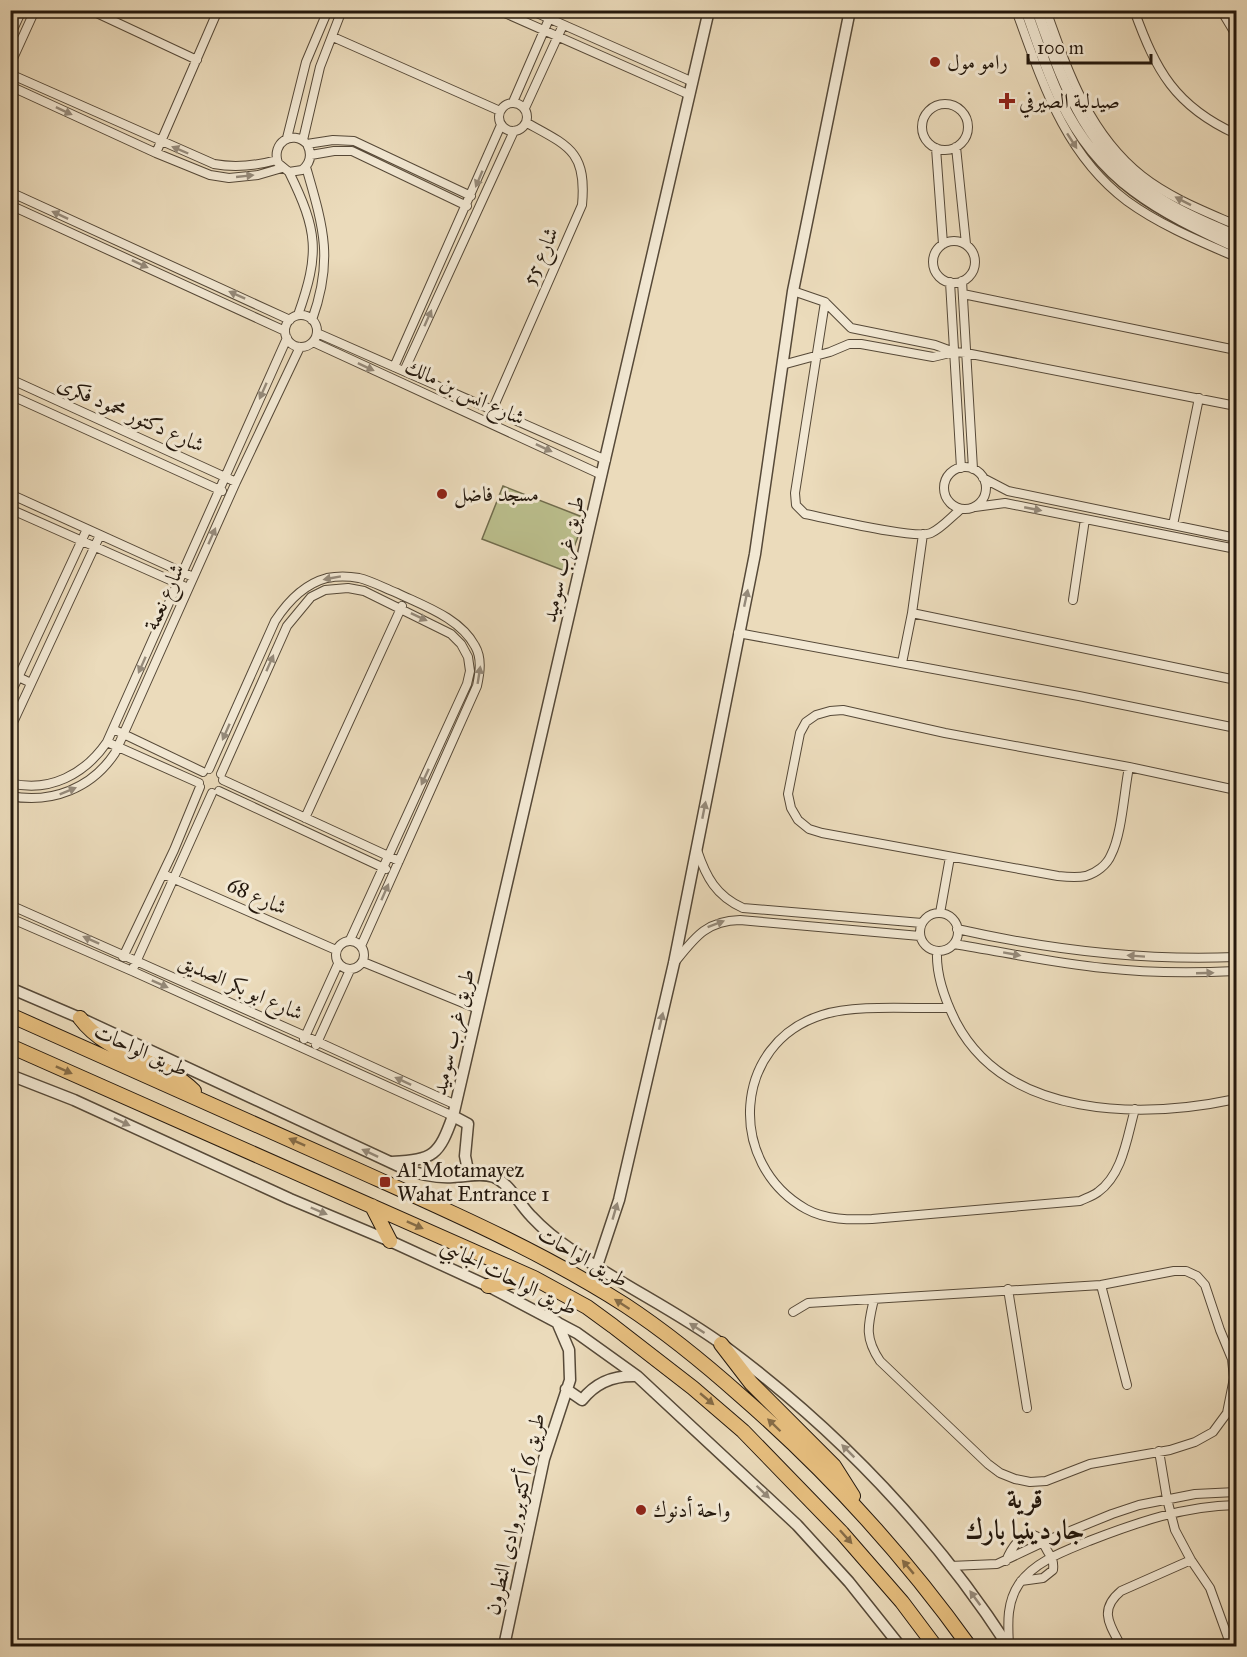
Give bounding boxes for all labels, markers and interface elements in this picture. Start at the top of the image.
scale bar [1028,27,1151,65]
text: 100 m [1037,37,1084,59]
place label: رامو مول [947,49,1008,75]
marker: رامو مول [928,55,942,69]
place label: صيدلية الصيرفي [1019,88,1120,118]
marker: صيدلية الصيرفي [1000,94,1014,108]
one-way arrow [55,106,72,115]
one-way arrow [1066,133,1077,150]
one-way arrow [171,145,189,154]
one-way arrow [474,170,484,188]
one-way arrow [236,171,255,181]
one-way arrow [1175,196,1192,206]
one-way arrow [51,210,68,219]
street label: شارع 55 [516,223,569,291]
one-way arrow [132,260,149,269]
one-way arrow [228,290,246,300]
one-way arrow [424,309,434,327]
street label: شارع انس بن مالك [399,353,529,436]
one-way arrow [358,362,375,371]
street label: شارع دكتور محمود فكرى [51,370,209,463]
one-way arrow [258,382,267,400]
one-way arrow [535,444,552,453]
place label: مسجد فاضل [454,481,539,509]
marker: مسجد فاضل [435,487,449,501]
street label: طريق غرب سوميد [536,493,592,625]
one-way arrow [1024,505,1043,514]
one-way arrow [207,527,216,544]
street label: شارع نعمة [138,560,195,636]
one-way arrow [322,574,341,583]
one-way arrow [741,589,751,607]
one-way arrow [411,613,428,622]
one-way arrow [265,654,275,672]
one-way arrow [137,657,146,674]
one-way arrow [474,665,483,684]
one-way arrow [221,723,230,741]
one-way arrow [420,768,429,785]
one-way arrow [59,786,77,796]
one-way arrow [700,800,709,819]
street label: شارع 68 [221,871,291,925]
one-way arrow [380,883,390,901]
one-way arrow [707,919,725,929]
one-way arrow [82,935,100,945]
street label: شارع ابو بكر الصديق [173,948,307,1031]
one-way arrow [1002,950,1021,959]
one-way arrow [1127,952,1146,961]
street label: طريق غرب سوميد [426,966,482,1098]
one-way arrow [1196,968,1215,977]
one-way arrow [152,979,169,988]
one-way arrow [657,1012,666,1031]
street label: طريق الواحات [90,1018,192,1082]
one-way arrow [55,1066,72,1075]
one-way arrow [393,1076,411,1086]
one-way arrow [114,1117,132,1127]
one-way arrow [289,1138,306,1147]
one-way arrow [361,1148,379,1158]
place label: Al Motamayez Wahat Entrance 1 [396,1157,550,1207]
marker: Al Motamayez Wahat Entrance 1 [378,1175,392,1189]
one-way arrow [611,1202,621,1220]
one-way arrow [310,1207,328,1216]
one-way arrow [407,1220,425,1230]
street label: طريق الواحات [533,1221,633,1293]
street label: طريق الواحات الجانبي [434,1233,581,1327]
one-way arrow [614,1298,630,1309]
one-way arrow [689,1323,705,1334]
one-way arrow [699,1393,715,1406]
street label: طريق 6 أكتوبر, وادى النطرون [477,1410,551,1618]
one-way arrow [767,1419,781,1433]
one-way arrow [841,1443,855,1458]
district label: قرية جاردينيا بارك [966,1482,1084,1546]
one-way arrow [756,1485,770,1499]
place label: واحة أدنوك [653,1495,731,1523]
marker: واحة أدنوك [634,1503,648,1517]
one-way arrow [838,1529,852,1543]
one-way arrow [902,1560,915,1575]
one-way arrow [969,1591,981,1607]

